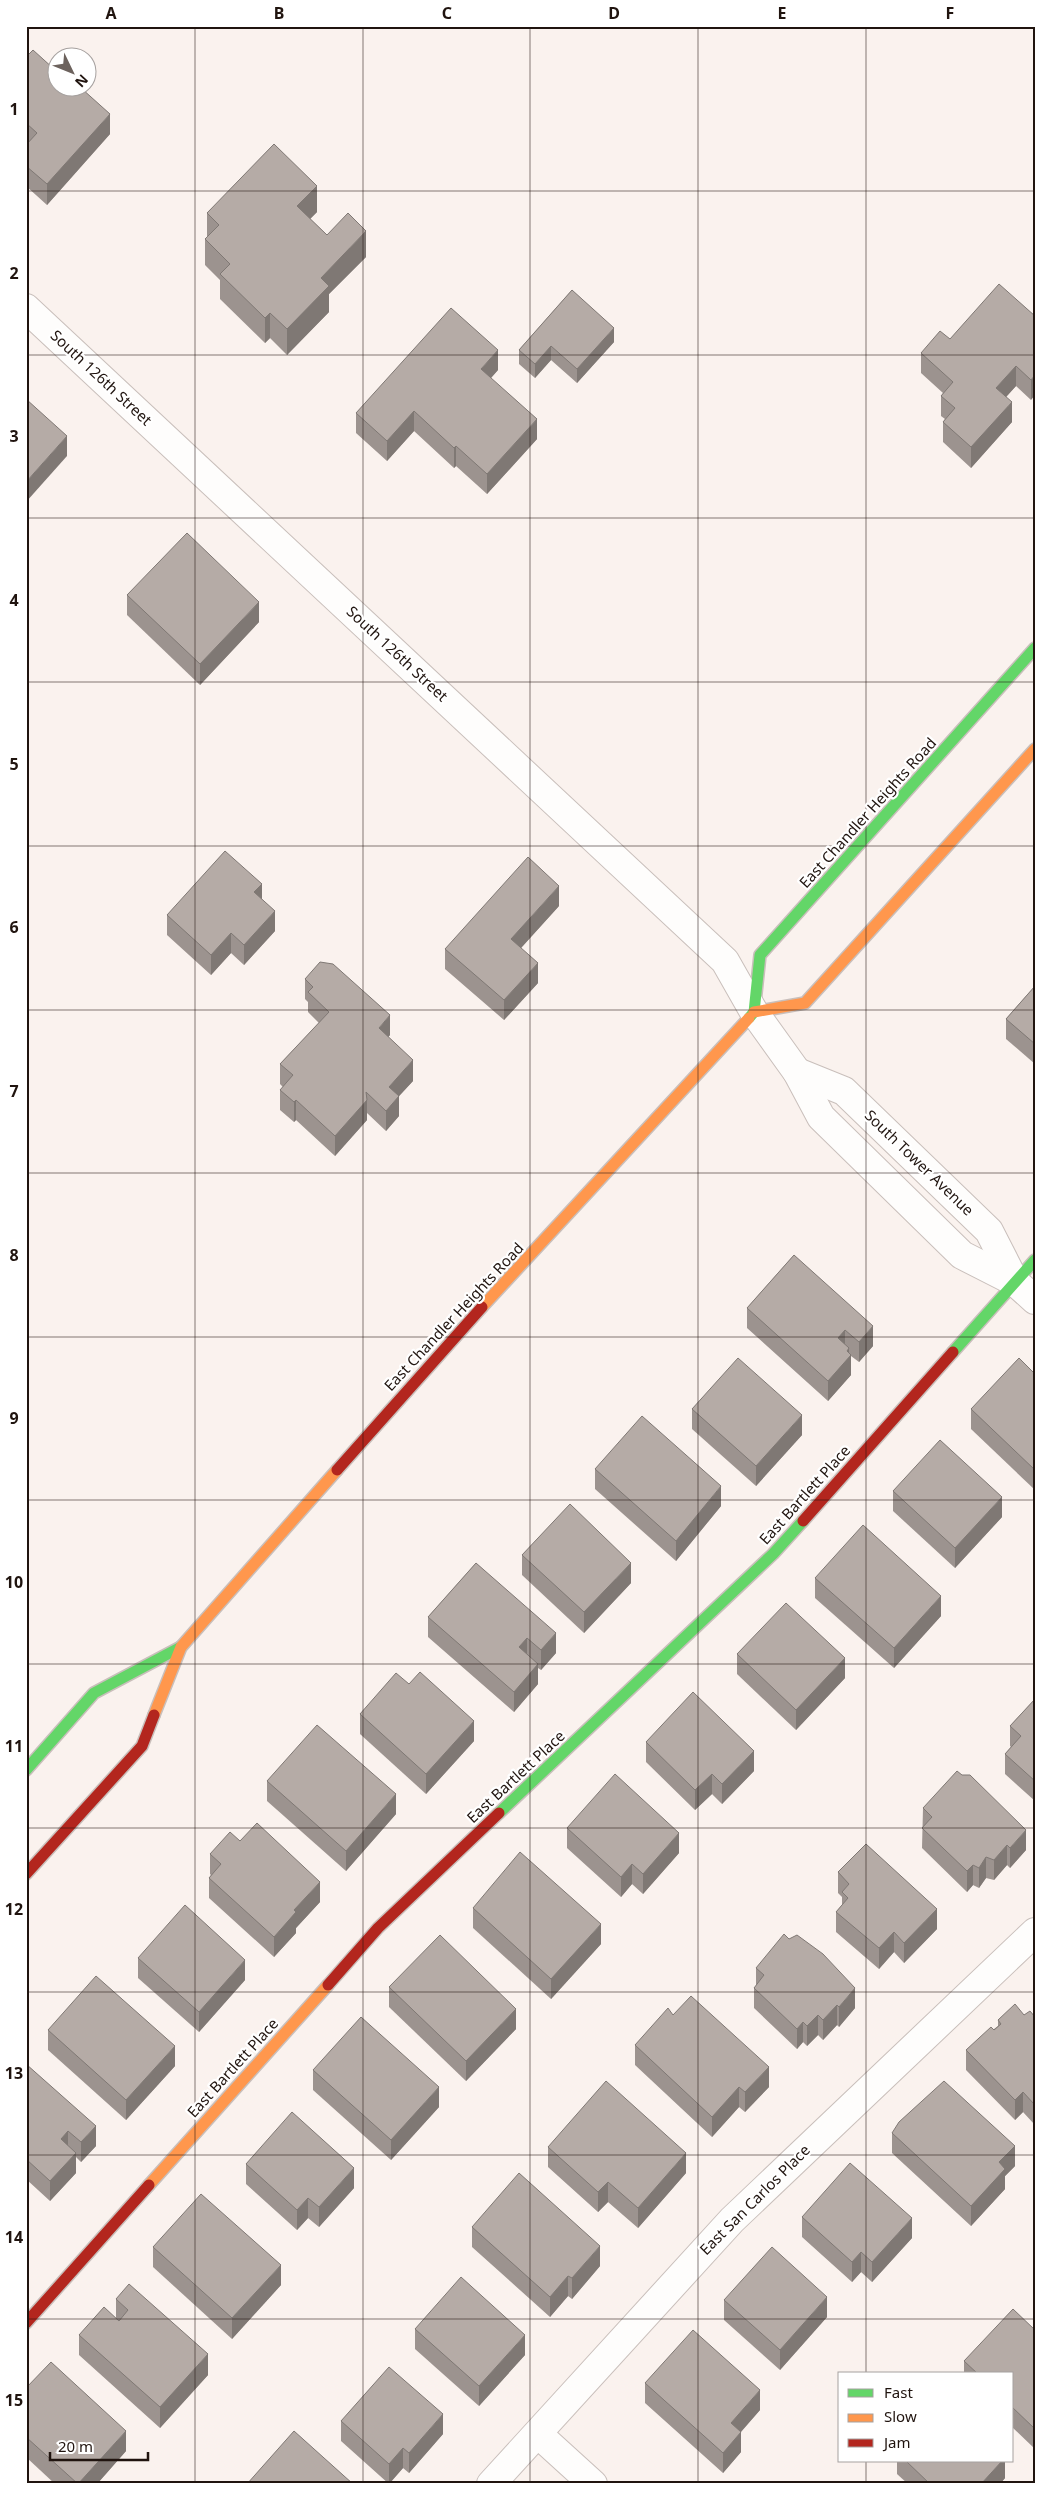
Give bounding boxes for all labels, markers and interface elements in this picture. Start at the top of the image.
text: A [105,2,117,24]
text: B [274,2,284,24]
text: C [442,2,452,24]
text: D [608,2,620,24]
text: E [778,2,787,24]
text: F [946,2,954,24]
north arrow [48,48,98,98]
text: N [71,71,93,92]
text: 1 [9,98,19,120]
text: 2 [9,262,19,284]
street label: South 126th Street [47,325,157,430]
text: 3 [9,425,19,447]
text: 4 [9,589,19,611]
street label: South 126th Street [343,601,453,706]
street label: East Chandler Heights Road [794,733,940,892]
text: 5 [9,753,19,775]
text: 6 [9,916,19,938]
text: 7 [9,1080,19,1102]
street label: South Tower Avenue [861,1105,979,1220]
street label: East Chandler Heights Road [379,1238,527,1395]
text: 8 [9,1244,19,1266]
text: 9 [9,1407,19,1429]
street label: East Bartlett Place [754,1440,854,1548]
text: 10 [5,1571,23,1593]
street label: East Bartlett Place [462,1726,569,1827]
text: 11 [5,1735,23,1757]
text: 12 [5,1898,23,1920]
street label: East Bartlett Place [182,2013,282,2121]
text: 13 [5,2062,23,2084]
street label: East San Carlos Place [695,2140,814,2259]
text: 14 [5,2226,23,2248]
legend [838,2372,1014,2462]
text: Fast [884,2382,913,2402]
text: 15 [5,2389,23,2411]
text: Slow [884,2406,917,2426]
scale bar [50,2430,148,2462]
text: Jam [882,2432,911,2452]
text: 20 m [58,2436,93,2456]

